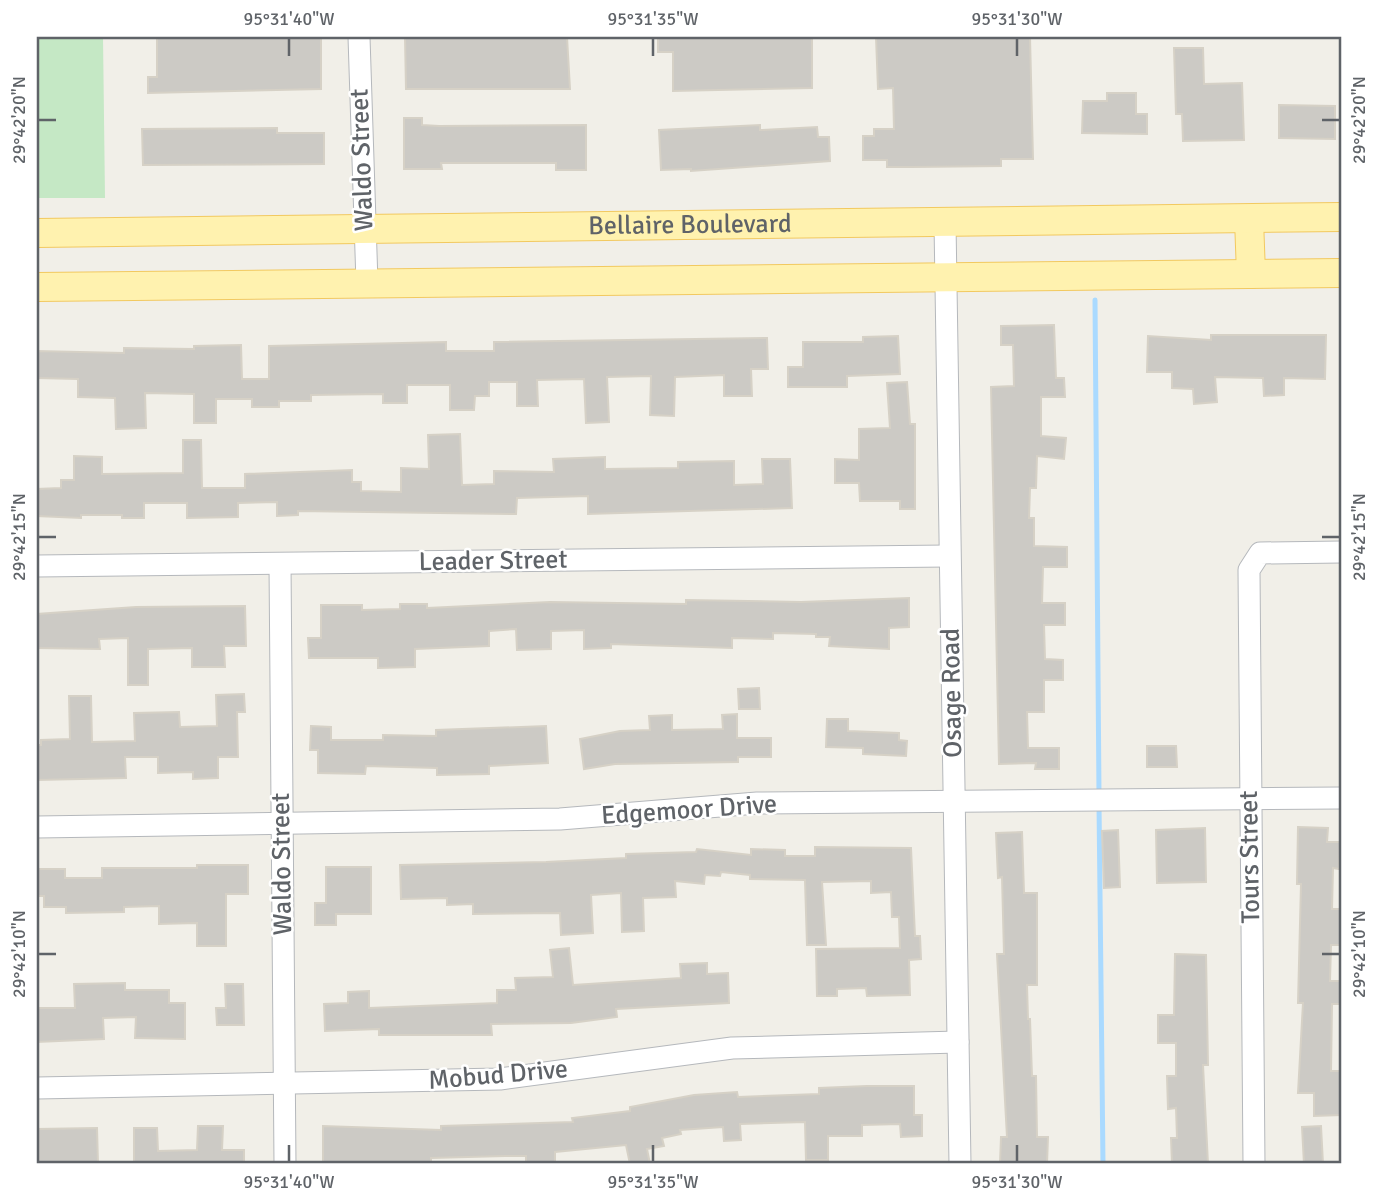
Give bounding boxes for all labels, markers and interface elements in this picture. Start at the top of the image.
text: 95°31'40"W [244,8,334,30]
text: 95°31'35"W [608,8,698,30]
text: 95°31'30"W [972,8,1062,30]
text: 29°42'20"N [8,76,30,164]
text: 29°42'20"N [1348,76,1370,164]
street label: Waldo Street [344,88,380,232]
street label: Bellaire Boulevard [588,208,792,242]
text: 29°42'15"N [8,493,30,581]
text: 29°42'15"N [1348,493,1370,581]
street label: Leader Street [418,544,568,578]
street label: Osage Road [935,628,969,758]
street label: Edgemoor Drive [600,788,778,832]
street label: Tours Street [1233,790,1267,924]
street label: Waldo Street [265,792,299,936]
text: 29°42'10"N [8,910,30,998]
text: 29°42'10"N [1348,910,1370,998]
street label: Mobud Drive [427,1053,569,1097]
text: 95°31'40"W [244,1171,334,1193]
text: 95°31'35"W [608,1171,698,1193]
text: 95°31'30"W [972,1171,1062,1193]

